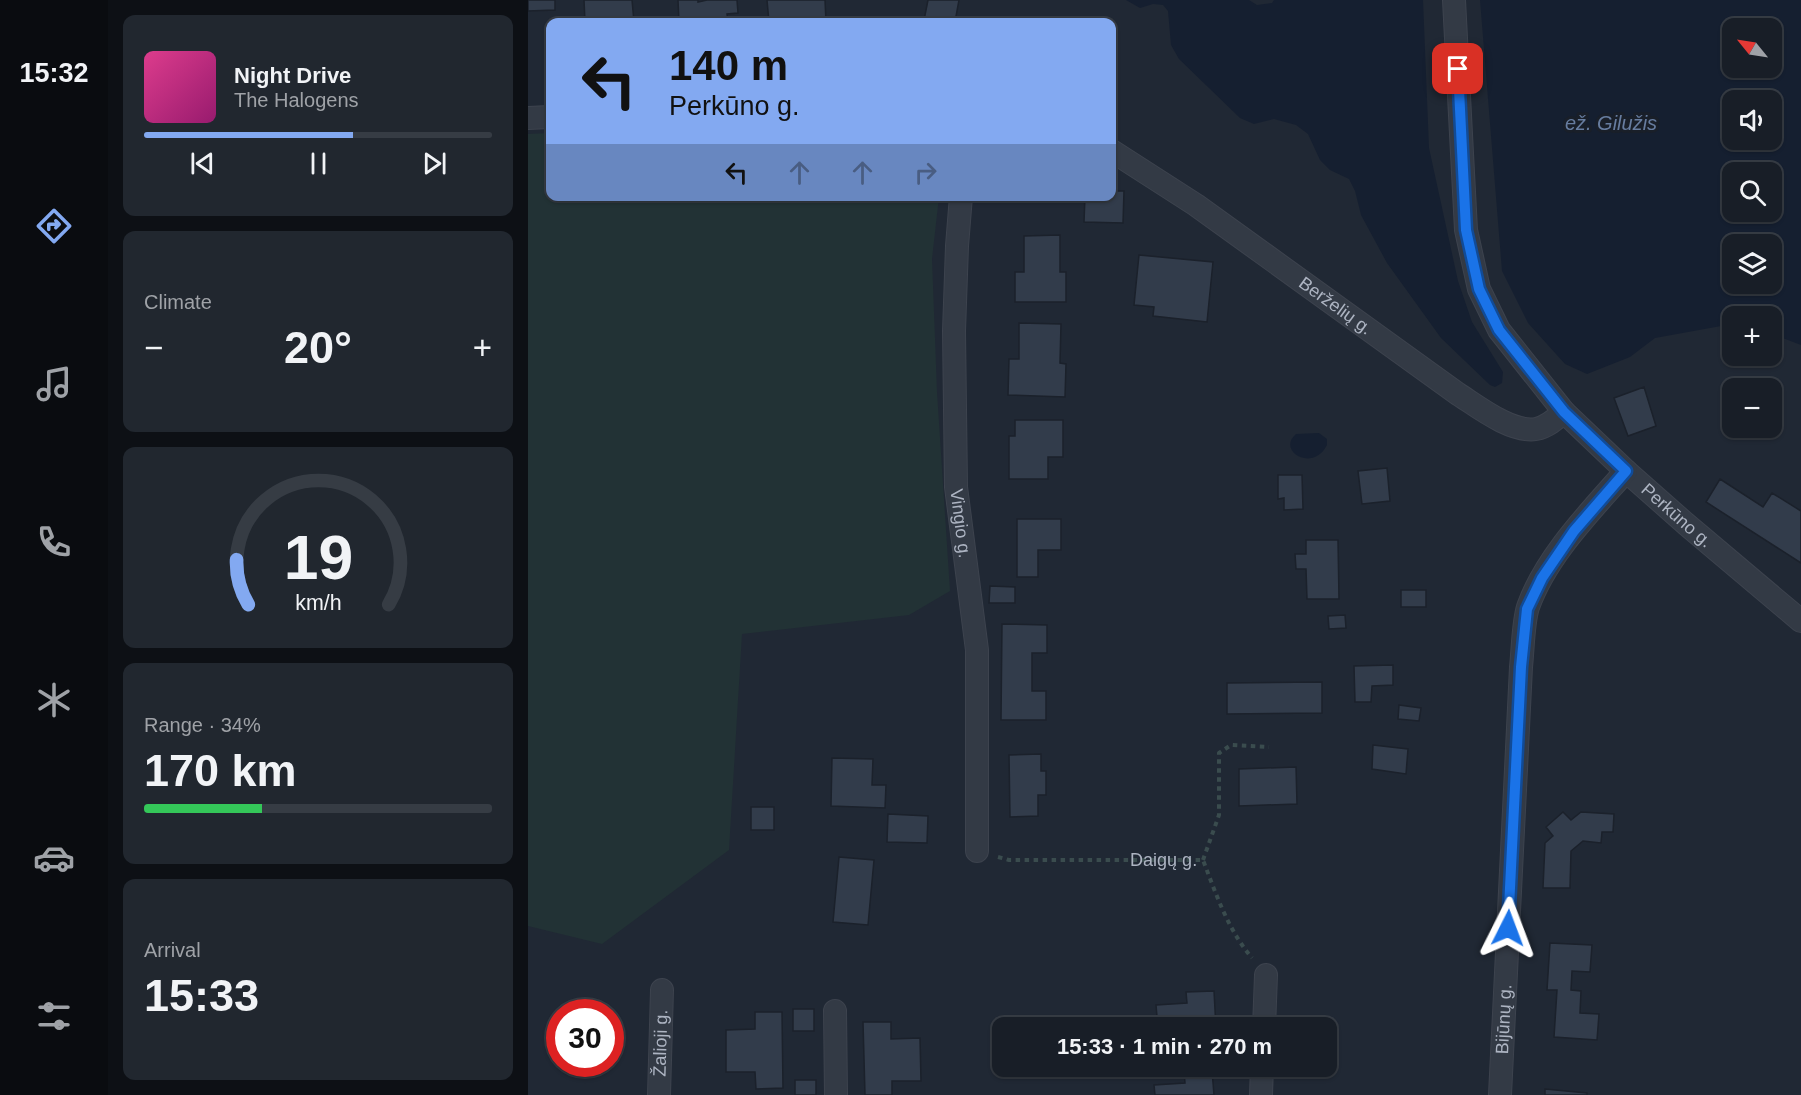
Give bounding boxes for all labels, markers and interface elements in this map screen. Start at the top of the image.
north arrow [1722,18,1782,78]
map controls [1722,18,1782,438]
icon: left [570,42,648,120]
text: 140 m [669,42,788,89]
pin [1432,43,1483,94]
icon: arrive [1441,52,1474,85]
text: 15:32 [19,58,89,88]
text: Night Drive [234,63,351,88]
text: The Halogens [234,89,359,111]
button: sound [1722,90,1782,150]
text: Perkūno g. [669,91,800,121]
water label: ež. Gilužis [1565,112,1657,134]
icon: previous [186,147,219,180]
icon: pause [302,147,335,180]
icon: next [418,147,451,180]
icon: left [720,156,753,189]
icon: ahead [783,156,816,189]
icon: ahead [846,156,879,189]
icon: right [909,156,942,189]
button: search [1722,162,1782,222]
icon: directions [33,205,75,247]
button: layers [1722,234,1782,294]
street label: Berželių g. [1295,273,1376,339]
text: Climate [144,291,212,313]
button: + [1722,306,1782,366]
text: 20° [284,322,352,373]
text: − [144,329,163,366]
text: + [473,329,492,366]
icon: music [33,363,75,405]
button: − [1722,378,1782,438]
street label: Perkūno g. [1637,479,1716,552]
street label: Vingio g. [946,488,975,559]
icon: phone [33,521,75,563]
text: 19 [283,523,353,592]
text: km/h [295,591,341,615]
icon: climate [33,679,75,721]
text: Range · 34% [144,714,261,736]
text: 170 km [144,745,297,796]
icon: car [33,837,75,879]
street label: Daigų g. [1130,850,1197,870]
position arrow [1476,896,1540,960]
text: Arrival [144,939,201,961]
text: 15:33 [144,970,259,1021]
street label: Bijūnų g. [1492,984,1515,1055]
icon: filters [33,995,75,1037]
speed limit sign: 30 [546,999,624,1077]
street label: Žalioji g. [650,1009,671,1077]
text: 15:33 · 1 min · 270 m [1057,1034,1272,1059]

